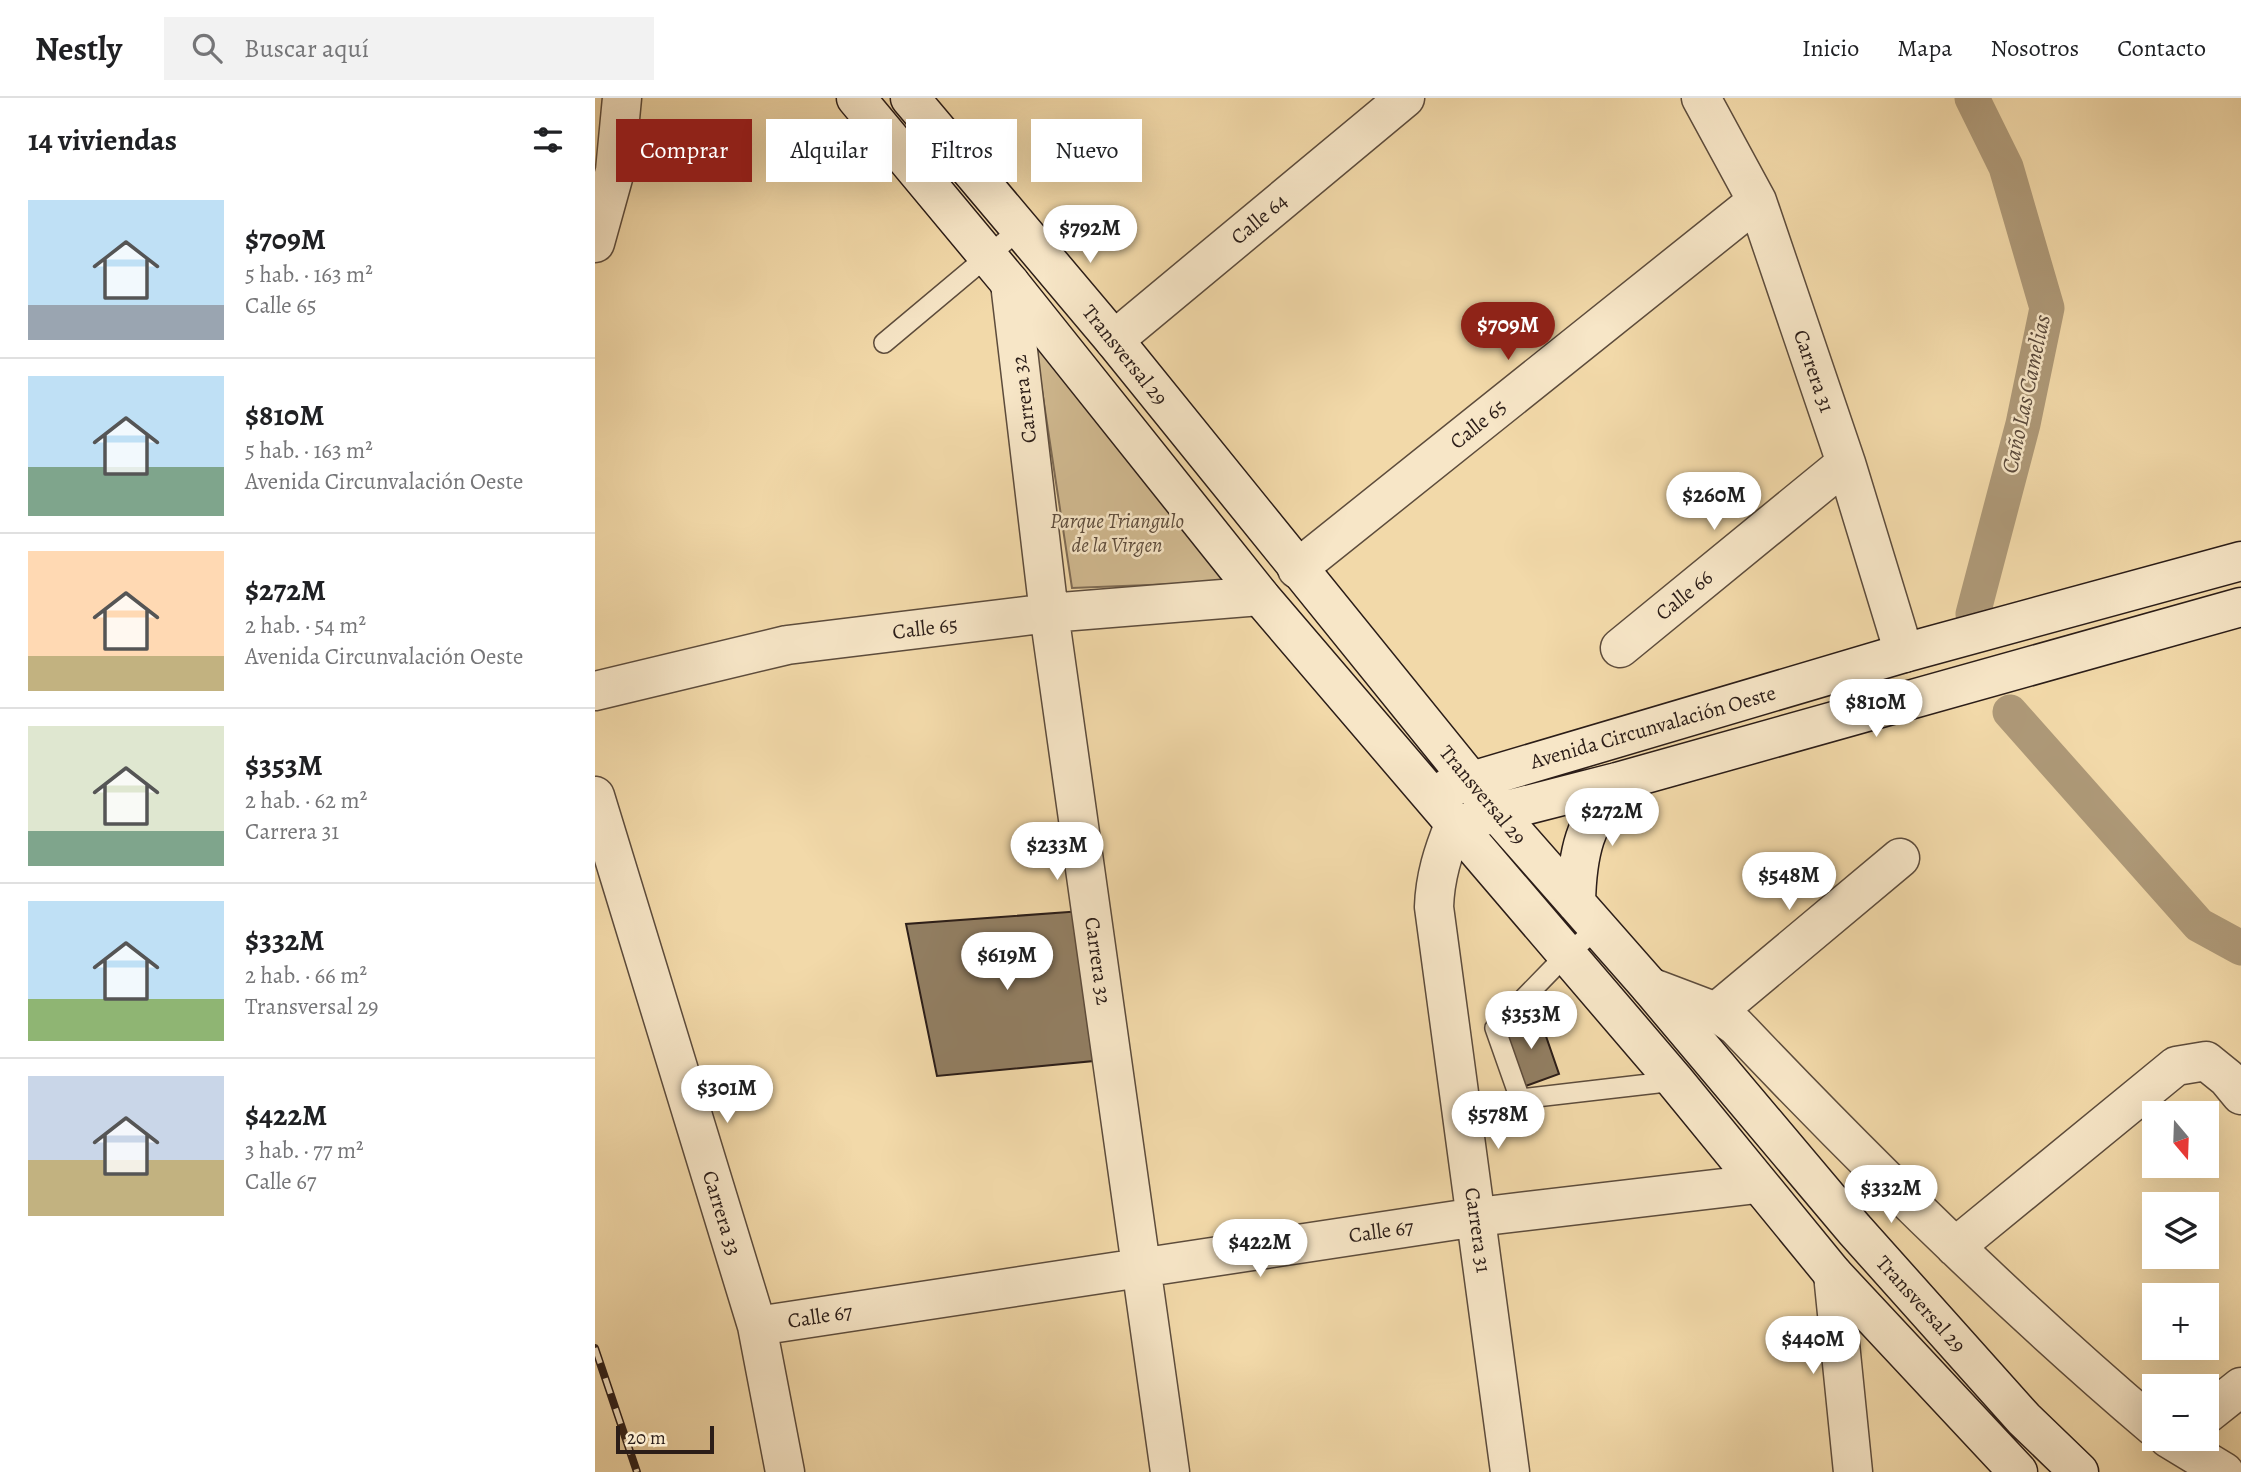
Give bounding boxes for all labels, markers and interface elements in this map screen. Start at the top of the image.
search box [164,17,654,80]
text: Nestly [35,26,122,71]
icon: search [188,29,226,67]
text: Buscar aquí [244,31,369,66]
text: Inicio [1802,32,1859,64]
text: Mapa [1897,32,1952,64]
text: Nosotros [1990,32,2079,64]
text: Contacto [2117,32,2206,64]
chip: Comprar [616,119,752,182]
chip: Alquilar [766,119,892,182]
chip: Filtros [906,119,1017,182]
chip: Nuevo [1031,119,1142,182]
text: 14 viviendas [28,120,177,160]
icon: filters [529,121,567,159]
street label: Calle 64 [1225,187,1293,251]
pin: $792M [1041,206,1139,265]
text: $792M [1059,212,1121,243]
text: $709M [245,219,326,259]
icon: home [84,228,168,312]
text: 5 hab. · 163 m² [245,259,373,290]
text: Calle 65 [245,290,317,321]
street label: Transversal 29 [1076,299,1174,411]
pin: $709M [1459,302,1557,362]
text: $709M [1477,309,1539,340]
water label: Caño Las Camelias [1994,312,2058,476]
street label: Carrera 31 [1787,326,1841,416]
street label: Carrera 32 [1005,353,1043,445]
street label: Calle 65 [1444,393,1512,455]
text: $810M [245,395,324,435]
icon: home [84,404,168,488]
text: 5 hab. · 163 m² [245,435,373,466]
text: Avenida Circunvalación Oeste [245,466,523,497]
pin: $260M [1665,472,1763,532]
text: $260M [1682,479,1746,510]
park label: Parque Triangulo de la Virgen [1050,507,1184,559]
street label: Calle 66 [1649,563,1719,627]
text: $272M [245,570,326,610]
icon: home [84,579,168,663]
text: 2 hab. · 54 m² [245,610,366,641]
street label: Calle 65 [891,610,959,646]
text: Avenida Circunvalación Oeste [245,641,523,672]
street label: Avenida Circunvalación Oeste [1526,679,1779,776]
pin: $810M [1827,680,1925,739]
text: $810M [1846,686,1906,717]
street label: Transversal 29 [1433,739,1533,851]
text: $353M [245,745,323,785]
icon: home [84,754,168,838]
text: 2 hab. · 62 m² [245,785,367,816]
pin: $272M [1563,788,1661,848]
text: $272M [1581,795,1643,826]
text: Carrera 31 [245,816,339,847]
pin: $233M [1008,822,1106,882]
text: $233M [1027,829,1087,860]
pin: $548M [1740,852,1838,912]
text: $548M [1758,859,1820,890]
street label: Carrera 32 [1078,915,1118,1007]
text: $332M [245,920,325,960]
icon: home [84,929,168,1013]
pin: $619M [958,932,1056,992]
text: $619M [977,939,1037,970]
text: 2 hab. · 66 m² [245,960,367,991]
text: Transversal 29 [245,991,379,1022]
pin: $353M [1482,992,1580,1051]
text: $353M [1501,998,1561,1029]
pin: $301M [678,1066,776,1125]
text: $301M [697,1072,757,1103]
pin: $578M [1449,1091,1547,1151]
text: $422M [245,1095,327,1135]
text: $578M [1468,1098,1528,1129]
north arrow [2142,1101,2219,1178]
map controls [2142,1101,2219,1451]
icon: home [84,1104,168,1188]
text: 3 hab. · 77 m² [245,1135,364,1166]
text: Calle 67 [245,1166,316,1197]
pin: $332M [1842,1166,1940,1225]
street label: Carrera 33 [696,1167,748,1259]
text: $332M [1861,1172,1921,1203]
street label: Carrera 31 [1458,1186,1498,1274]
button: layers [2142,1192,2219,1269]
street label: Calle 67 [1347,1213,1415,1249]
pin: $422M [1211,1220,1309,1279]
text: $422M [1228,1226,1292,1257]
street label: Transversal 29 [1870,1249,1972,1359]
button: + [2142,1283,2219,1360]
street label: Calle 67 [786,1297,855,1335]
pin: $440M [1764,1316,1862,1376]
text: $440M [1781,1323,1845,1354]
button: − [2142,1374,2219,1451]
scale bar [616,1423,714,1455]
text: 20 m [627,1425,666,1451]

